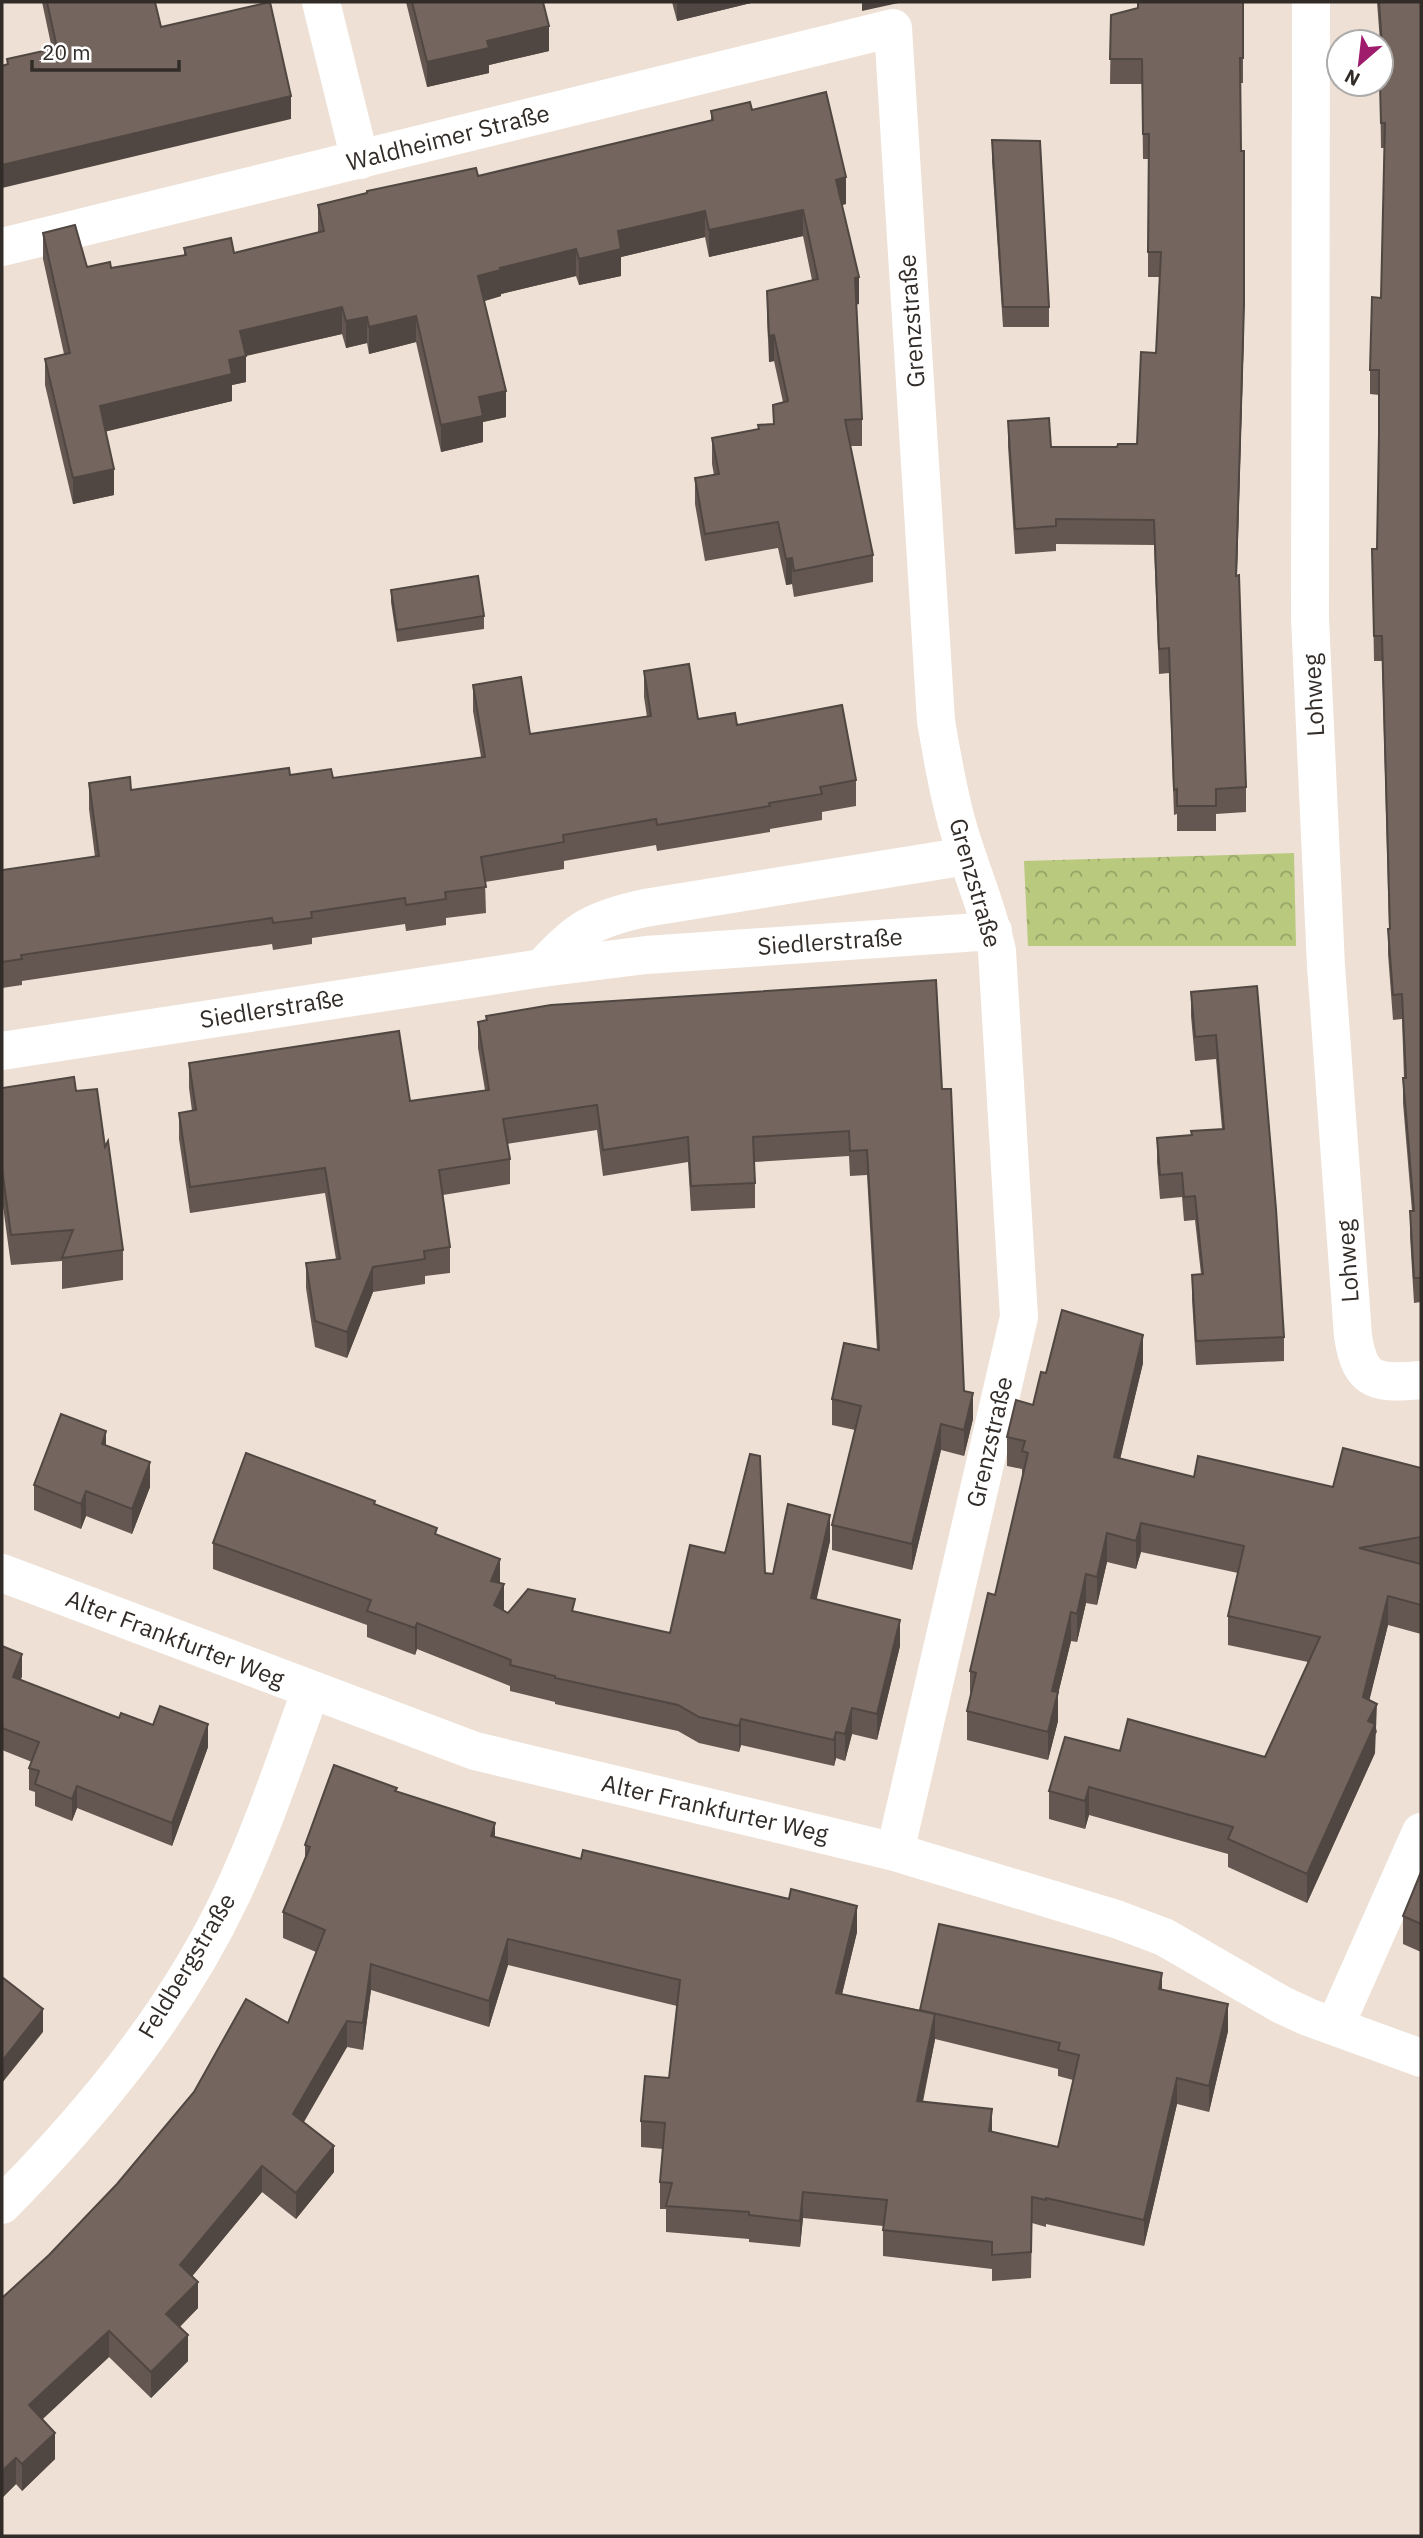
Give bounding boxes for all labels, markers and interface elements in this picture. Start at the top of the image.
scale bar [32,28,178,72]
north arrow [1325,28,1395,98]
text: 20 m [42,38,91,66]
text: N [1340,64,1364,92]
street label: Waldheimer Straße [343,96,553,178]
street label: Grenzstraße [890,253,932,389]
street label: Lohweg [1295,653,1331,737]
street label: Grenzstraße [942,814,1010,951]
street label: Siedlerstraße [756,920,904,962]
street label: Siedlerstraße [197,981,346,1035]
street label: Lohweg [1328,1218,1366,1304]
street label: Grenzstraße [958,1373,1020,1510]
street label: Alter Frankfurter Weg [61,1582,290,1695]
street label: Alter Frankfurter Weg [599,1766,832,1850]
street label: Feldbergstraße [130,1887,242,2044]

